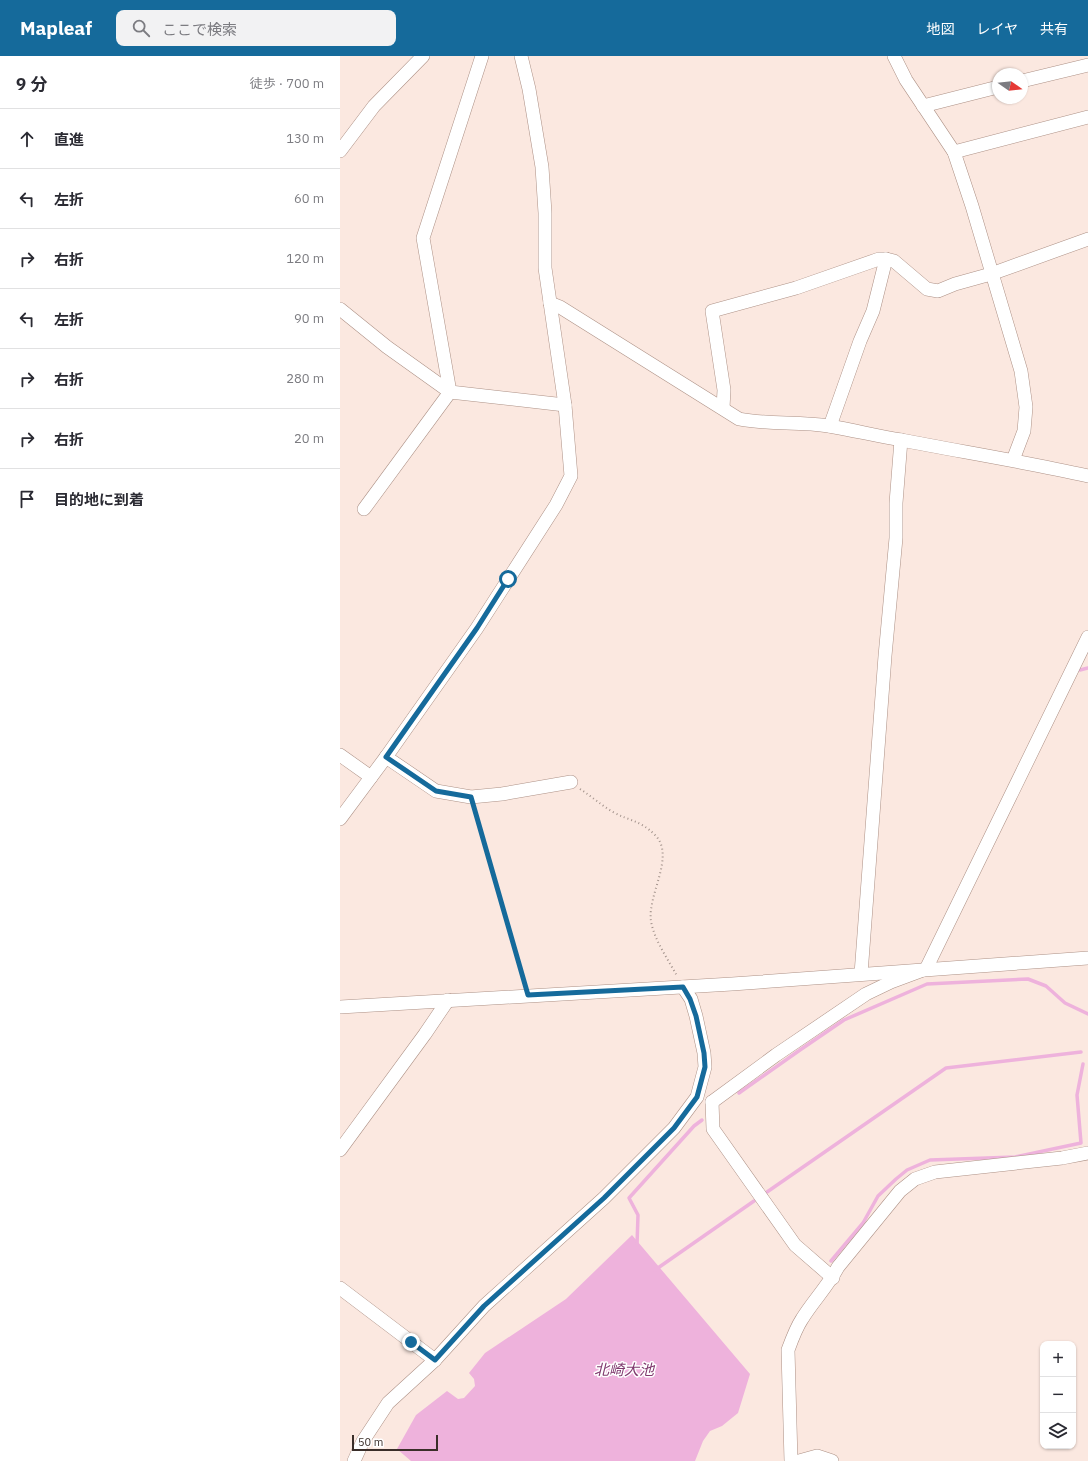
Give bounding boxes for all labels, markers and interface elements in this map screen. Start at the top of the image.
search box [116,10,396,46]
text: Mapleaf [20,16,92,40]
icon: search [130,17,152,39]
text: ここで検索 [162,20,237,39]
text: 地図 [926,20,954,38]
text: レイヤ [976,20,1018,38]
text: 共有 [1040,20,1068,38]
north arrow [992,68,1028,104]
text: 9 分 [16,73,47,95]
text: 徒歩 · 700 m [250,75,324,92]
icon: ahead [16,128,38,150]
text: 直進 [54,130,84,149]
text: 130 m [286,130,324,147]
icon: left [16,188,38,210]
text: 左折 [54,190,84,209]
text: 60 m [294,190,324,207]
icon: right [16,248,38,270]
text: 右折 [54,250,84,269]
text: 120 m [286,250,324,267]
icon: left [16,308,38,330]
text: 左折 [54,310,84,329]
text: 90 m [294,310,324,327]
icon: right [16,368,38,390]
text: 右折 [54,370,84,389]
text: 280 m [286,370,324,387]
icon: right [16,428,38,450]
text: 右折 [54,430,84,449]
text: 20 m [294,430,324,447]
icon: arrive [16,488,38,510]
text: 目的地に到着 [54,490,144,509]
route start [499,570,517,588]
route end [402,1333,420,1351]
map controls [1040,1341,1076,1449]
button: + [1040,1341,1076,1377]
water label: 北崎大池 [594,1360,656,1379]
button: − [1040,1377,1076,1413]
button: layers [1040,1413,1076,1449]
scale bar [352,1433,438,1452]
text: 50 m [358,1435,383,1449]

